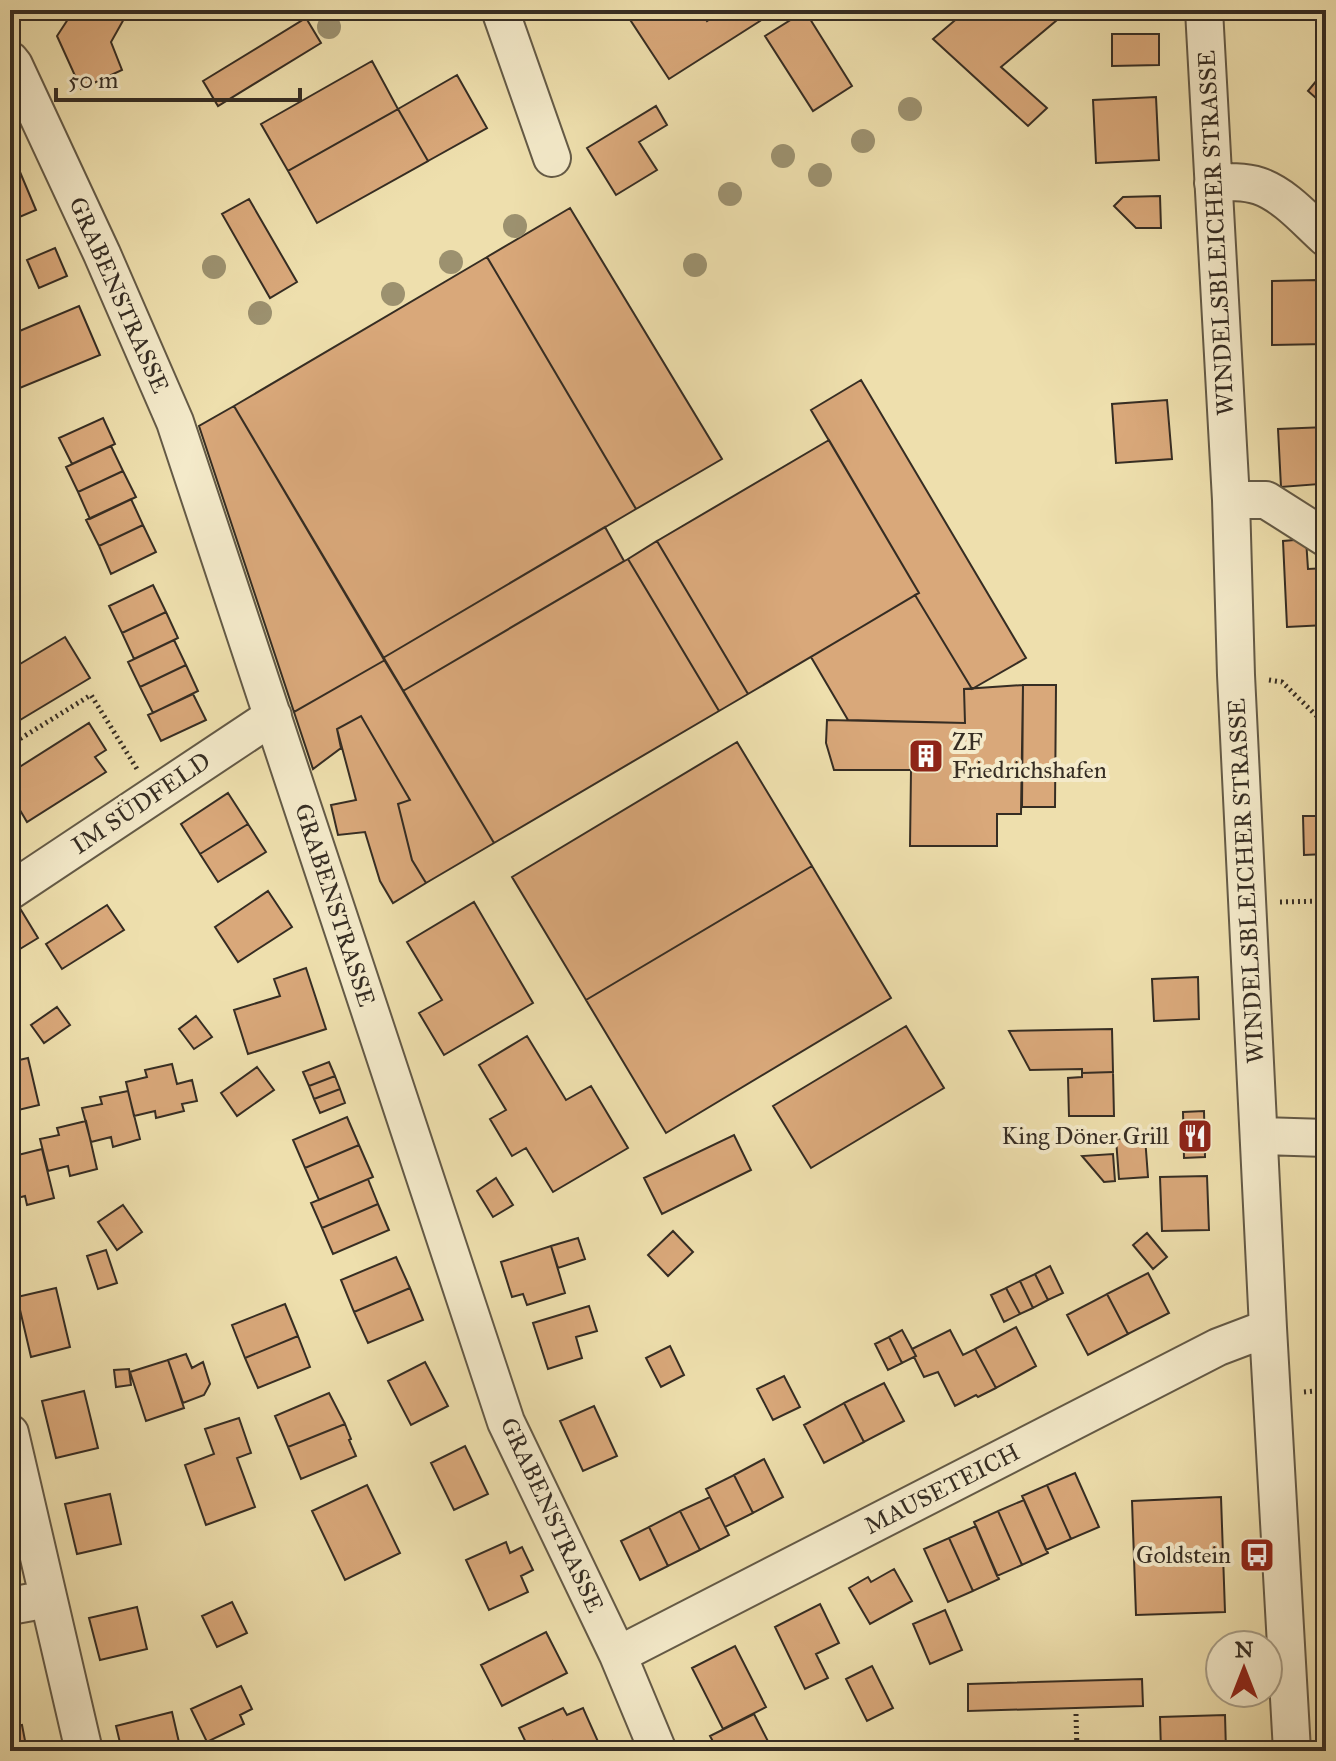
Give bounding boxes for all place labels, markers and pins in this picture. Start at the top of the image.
place label: ZF Friedrichshafen [952,727,1107,785]
building icon: ZF Friedrichshafen [907,737,945,775]
restaurant icon: King Döner Grill [1176,1117,1214,1155]
place label: King Döner Grill [1002,1121,1170,1151]
bus stop icon: Goldstein [1238,1536,1276,1574]
place label: Goldstein [1136,1540,1231,1570]

